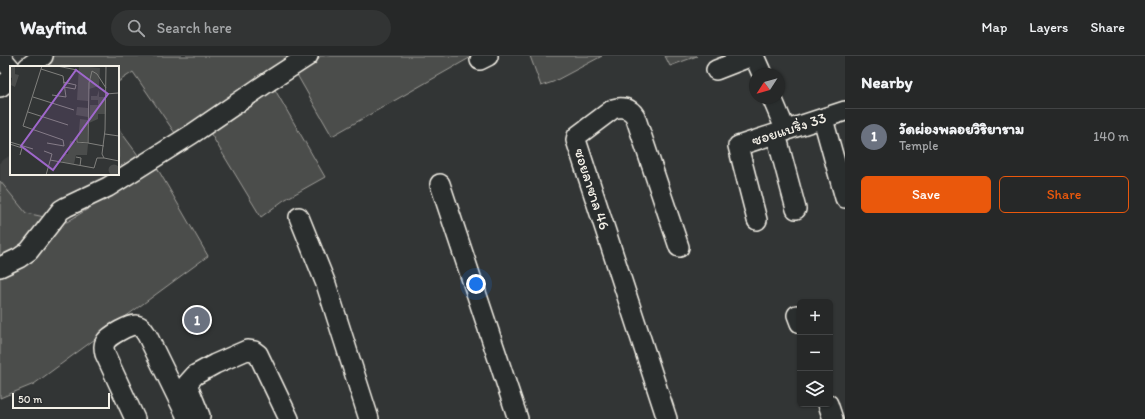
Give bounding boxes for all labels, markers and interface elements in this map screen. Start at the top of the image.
search box [111,10,391,46]
text: Wayfind [20,16,87,39]
icon: search [125,17,147,39]
text: Search here [157,19,232,37]
text: Map [982,19,1007,36]
text: Layers [1029,19,1068,36]
text: Share [1090,19,1125,36]
inset map [10,66,119,175]
north arrow [749,68,785,104]
text: Nearby [861,72,913,92]
street label: ซอยแบริ่ง 33 [749,108,829,149]
text: วัดผ่องพลอยวิริยาราม [899,120,1024,138]
text: 1 [871,129,877,144]
text: 140 m [1093,129,1129,144]
text: Temple [899,138,938,153]
street label: ซอยลาซาล 46 [570,146,614,232]
button: Save [861,176,991,213]
button: Share [999,176,1129,213]
your location [466,274,486,294]
map controls [797,299,833,407]
button: + [797,299,833,335]
pin: 1 [184,305,210,335]
button: − [797,335,833,371]
button: layers [797,371,833,407]
scale bar [12,391,110,410]
text: 50 m [18,393,42,406]

